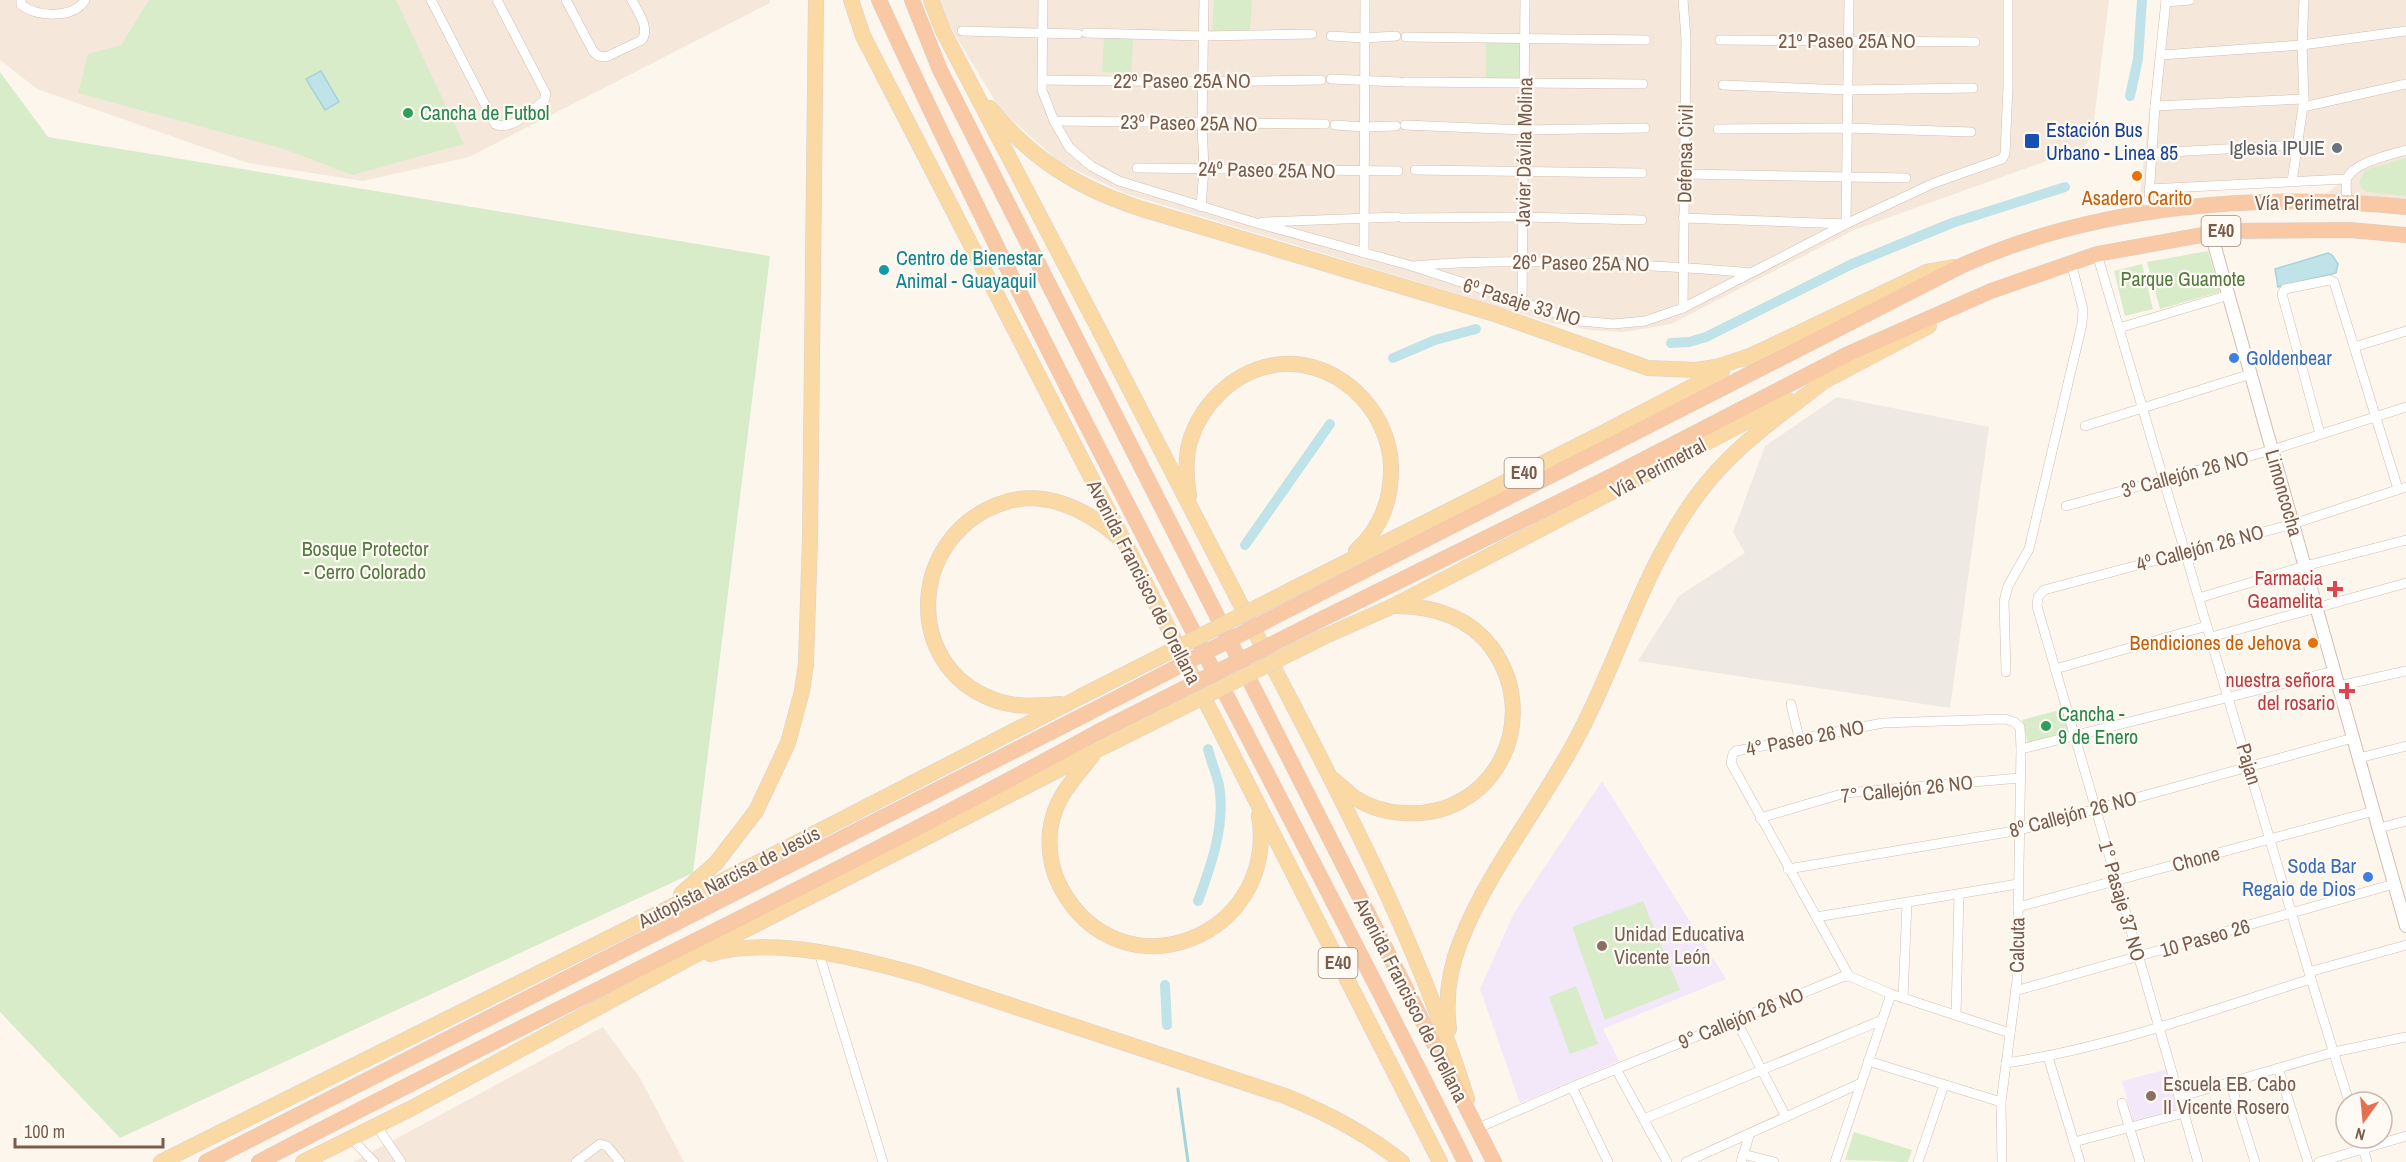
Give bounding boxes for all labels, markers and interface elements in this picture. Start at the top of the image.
street label: 21º Paseo 25A NO [1778,27,1916,54]
street label: 22º Paseo 25A NO [1113,67,1251,94]
street label: Javier Dávila Molina [1509,77,1538,227]
place label: Cancha de Futbol [420,99,549,126]
street label: Defensa Civil [1670,105,1699,203]
marker: Cancha de Futbol [401,106,415,120]
street label: 23º Paseo 25A NO [1120,108,1258,137]
place label: Estación Bus Urbano - Linea 85 [2046,116,2178,166]
marker: Estación Bus Urbano - Linea 85 [2023,132,2041,150]
place label: Iglesia IPUIE [2229,134,2325,161]
marker: Iglesia IPUIE [2330,141,2344,155]
street label: 24º Paseo 25A NO [1198,155,1336,184]
marker: Asadero Carito [2130,169,2144,183]
place label: Asadero Carito [2081,184,2192,211]
street label: Vía Perimetral [2255,189,2359,216]
road number: E40 [2202,216,2240,246]
place label: Centro de Bienestar Animal - Guayaquil [895,244,1043,294]
street label: 26º Paseo 25A NO [1512,248,1650,277]
marker: Centro de Bienestar Animal - Guayaquil [877,263,891,277]
park label: Parque Guamote [2121,265,2245,292]
street label: 6º Pasaje 33 NO [1460,271,1584,332]
place label: Goldenbear [2246,344,2332,371]
marker: Goldenbear [2227,351,2241,365]
street label: Vía Perimetral [1605,431,1710,504]
street label: 3º Callejón 26 NO [2118,444,2252,503]
street label: Limoncocha [2259,446,2310,540]
road number: E40 [1504,458,1544,488]
street label: Avenida Francisco de Orellana [1081,474,1208,689]
street label: 4º Callejón 26 NO [2133,518,2267,577]
park label: Bosque Protector - Cerro Colorado [302,535,429,585]
place label: Farmacia Geamelita [2247,564,2323,614]
marker: Farmacia Geamelita [2328,582,2342,596]
place label: Bendiciones de Jehova [2130,629,2301,656]
marker: Bendiciones de Jehova [2306,636,2320,650]
place label: nuestra señora del rosario [2226,666,2335,716]
marker: nuestra señora del rosario [2340,684,2354,698]
place label: Cancha - 9 de Enero [2058,700,2138,750]
street label: 4° Paseo 26 NO [1743,713,1866,762]
marker: Cancha - 9 de Enero [2039,719,2053,733]
street label: Pajan [2230,740,2269,788]
street label: 7° Callejón 26 NO [1839,768,1974,809]
street label: 8º Callejón 26 NO [2006,784,2140,843]
street label: Autopista Narcisa de Jesús [632,819,824,935]
street label: 1° Pasaje 37 NO [2092,838,2153,964]
street label: Chone [2169,839,2223,878]
place label: Soda Bar Regaio de Dios [2242,852,2357,902]
marker: Soda Bar Regaio de Dios [2361,870,2375,884]
street label: Avenida Francisco de Orellana [1348,892,1475,1107]
street label: 10 Paseo 26 [2157,912,2253,963]
street label: Calcuta [2003,917,2030,973]
place label: Unidad Educativa Vicente León [1614,920,1744,970]
marker: Unidad Educativa Vicente León [1595,939,1609,953]
road number: E40 [1318,948,1358,978]
street label: 9° Callejón 26 NO [1674,980,1807,1055]
place label: Escuela EB. Cabo II Vicente Rosero [2163,1070,2296,1120]
marker: Escuela EB. Cabo II Vicente Rosero [2144,1089,2158,1103]
north arrow [2334,1090,2394,1150]
scale bar [15,1111,164,1149]
text: 100 m [24,1119,65,1144]
text: N [2353,1123,2368,1146]

